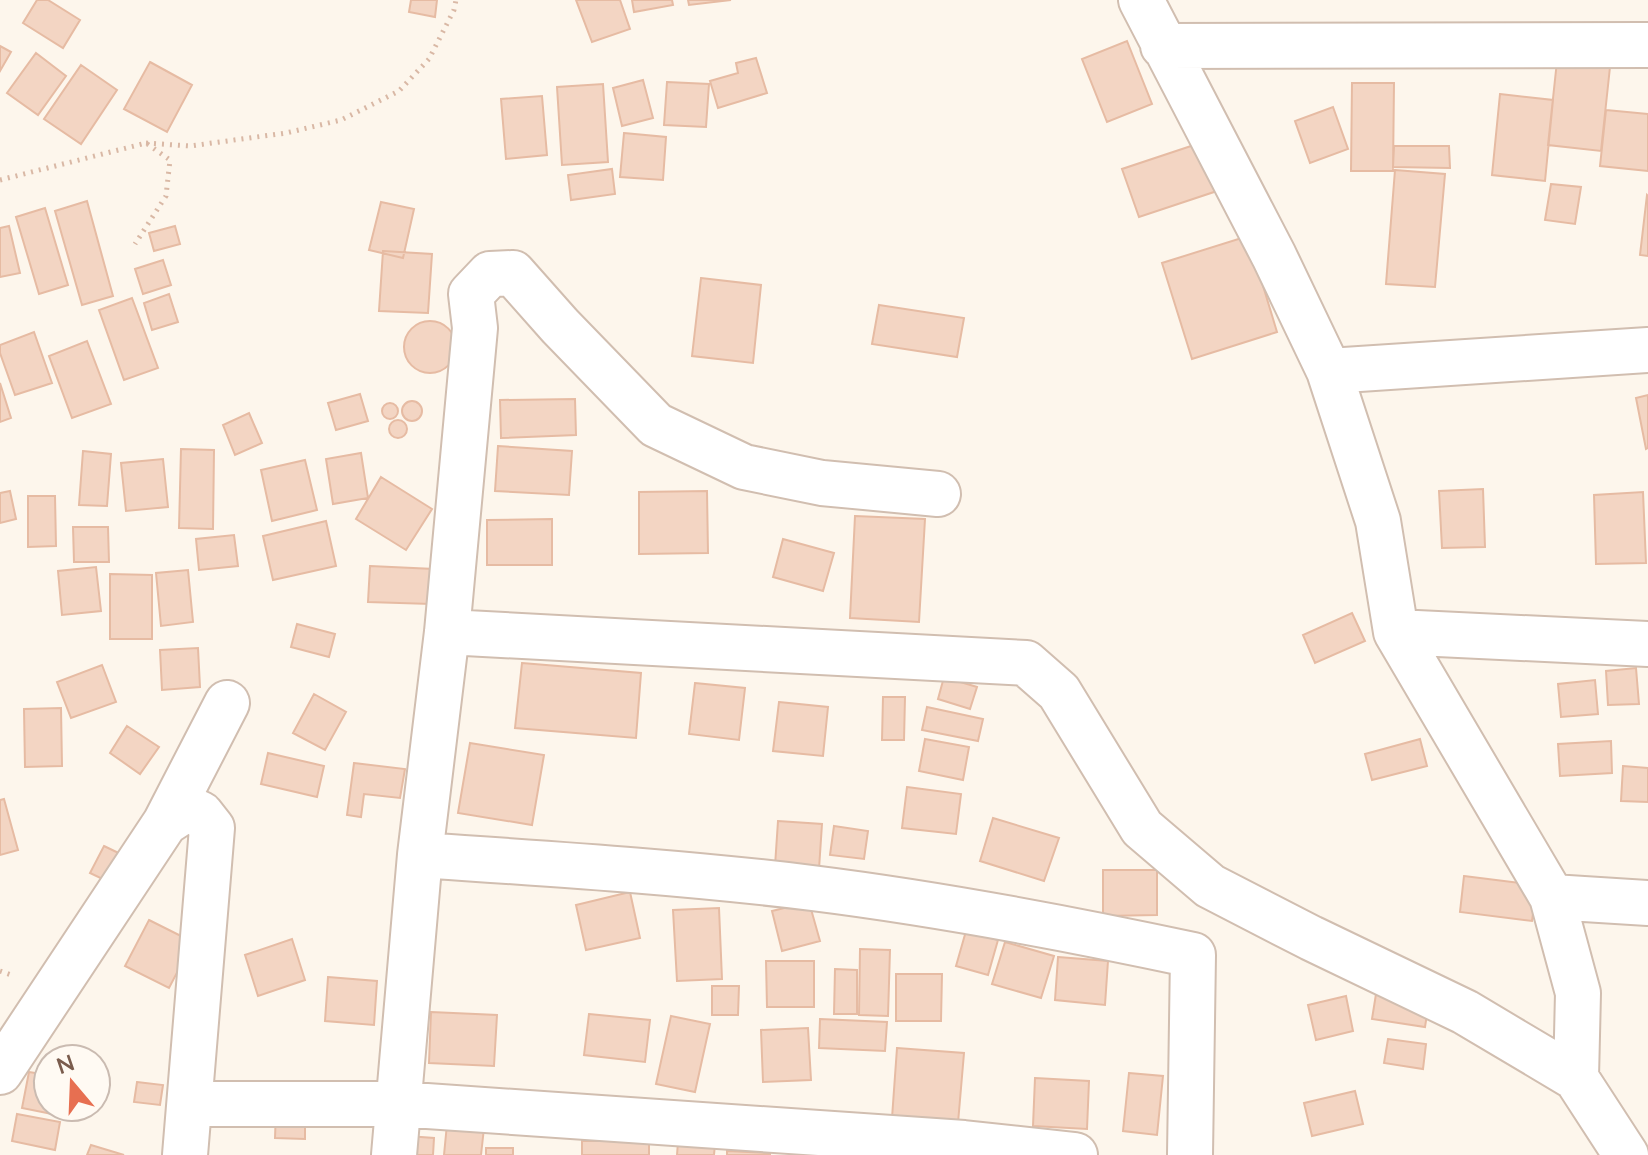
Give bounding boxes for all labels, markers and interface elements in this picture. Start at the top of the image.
north arrow [32,1043,112,1123]
text: N [53,1048,78,1079]

